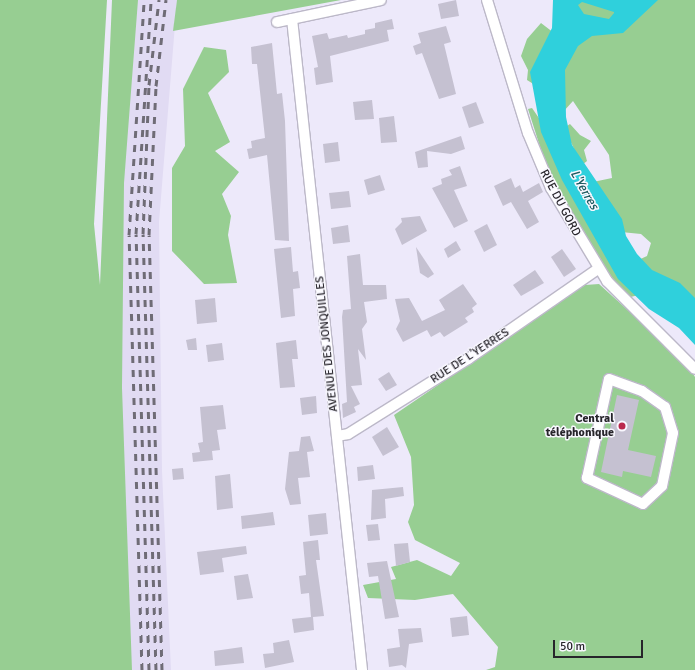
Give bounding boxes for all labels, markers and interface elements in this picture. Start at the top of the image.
street label: RUE DU GORD [536,167,584,239]
water label: L'Yerres [566,167,602,213]
street label: AVENUE DES JONQUILLES [313,275,341,413]
street label: RUE DE L'YERRES [428,325,512,387]
place label: Central téléphonique [546,412,614,440]
marker: Central téléphonique [617,421,627,431]
scale bar [555,632,645,658]
text: 50 m [560,639,585,654]

